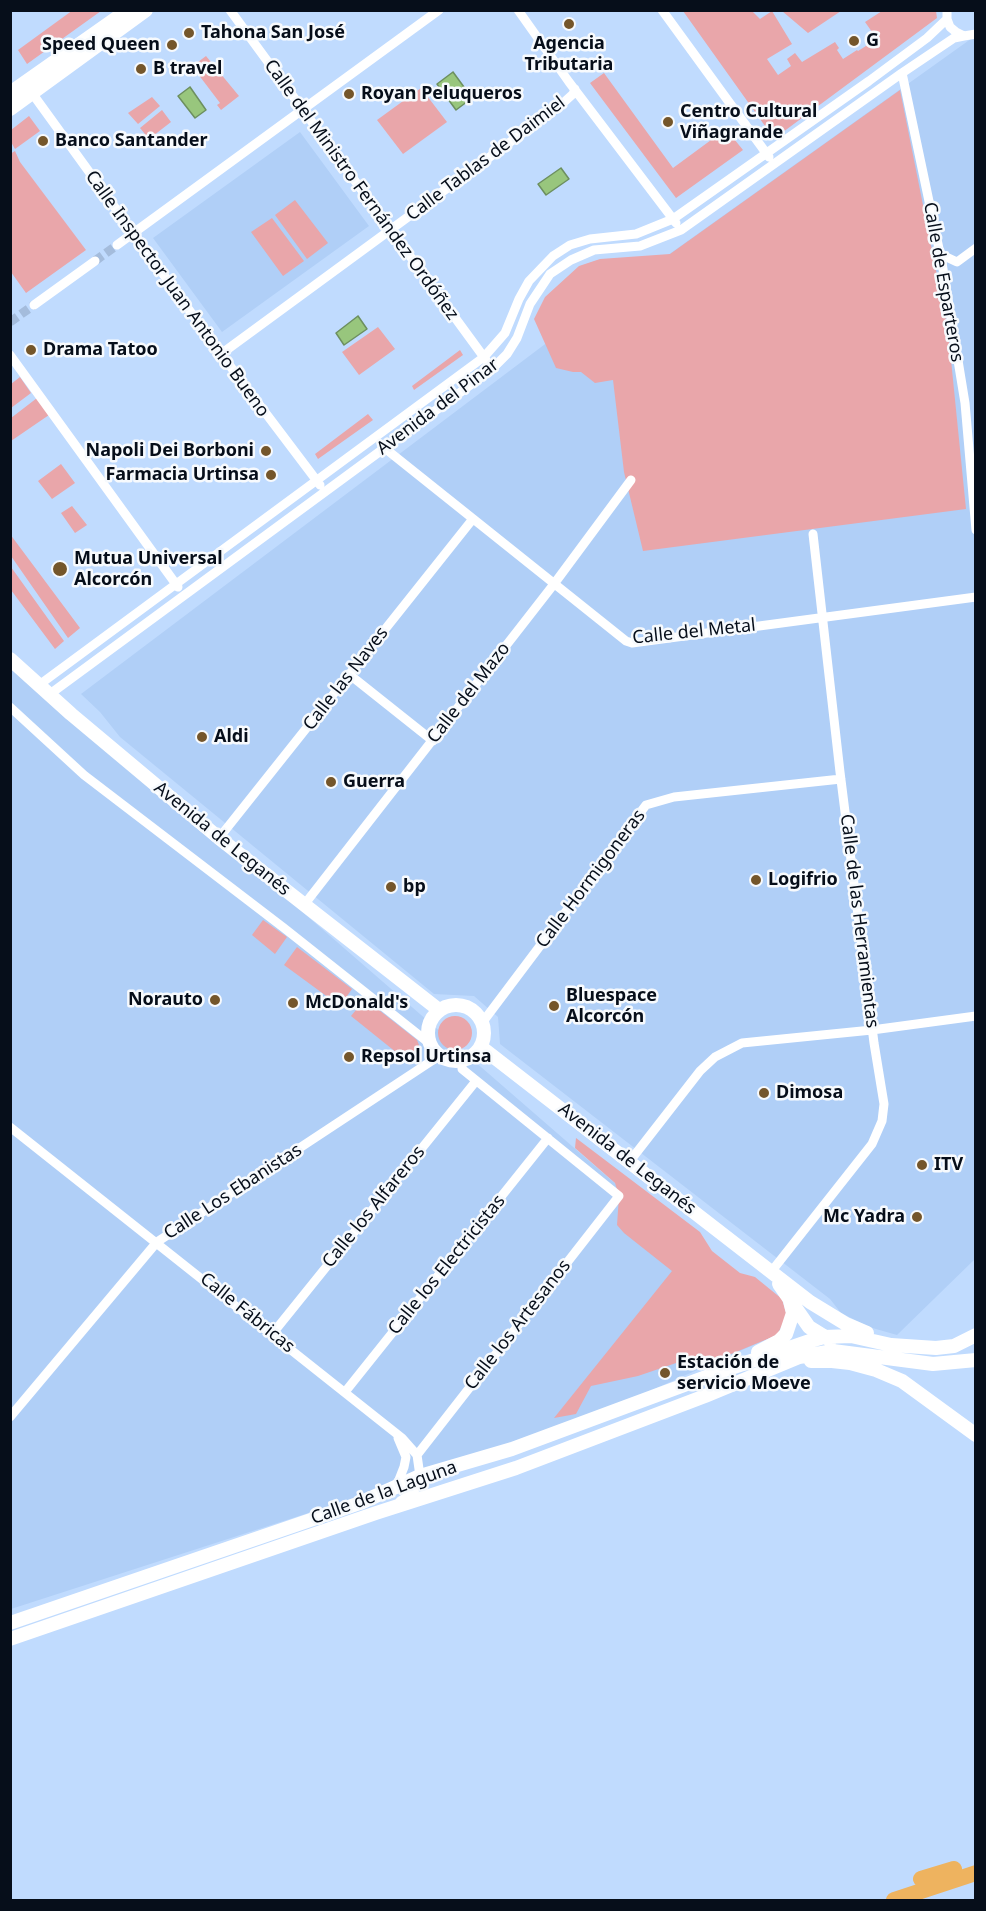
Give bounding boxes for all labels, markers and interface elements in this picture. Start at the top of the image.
marker: Agencia Tributaria [562,17,576,31]
place label: Tahona San José [201,22,345,44]
marker: Tahona San José [182,26,196,40]
place label: G [866,30,879,52]
place label: Agencia Tributaria [525,33,613,76]
place label: Speed Queen [42,34,160,56]
marker: G [847,34,861,48]
marker: Speed Queen [165,38,179,52]
street label: Calle del Ministro Fernández Ordóñez [259,56,463,324]
place label: B travel [153,58,222,80]
marker: B travel [134,62,148,76]
place label: Royan Peluqueros [361,83,522,105]
marker: Royan Peluqueros [342,87,356,101]
street label: Calle Tablas de Daimiel [402,92,570,226]
place label: Centro Cultural Viñagrande [680,101,817,144]
marker: Centro Cultural Viñagrande [661,115,675,129]
place label: Banco Santander [55,130,208,152]
marker: Banco Santander [36,134,50,148]
street label: Calle Inspector Juan Antonio Bueno [80,167,274,421]
street label: Calle de Esparteros [918,200,968,364]
place label: Drama Tatoo [43,339,158,361]
marker: Drama Tatoo [24,343,38,357]
street label: Avenida del Pinar [373,354,503,460]
place label: Napoli Dei Borboni [86,440,254,462]
marker: Napoli Dei Borboni [259,444,273,458]
place label: Farmacia Urtinsa [105,464,259,486]
marker: Farmacia Urtinsa [264,468,278,482]
place label: Mutua Universal Alcorcón [74,548,223,590]
marker: Mutua Universal Alcorcón [51,560,69,578]
street label: Calle del Metal [631,615,757,649]
street label: Calle las Naves [299,623,393,735]
street label: Calle del Mazo [423,638,515,748]
place label: Aldi [214,726,249,748]
marker: Aldi [195,730,209,744]
place label: Guerra [343,771,405,793]
marker: Guerra [324,775,338,789]
street label: Avenida de Leganés [150,777,294,901]
street label: Calle Hormigoneras [532,806,650,952]
street label: Calle de las Herramientas [835,813,883,1029]
place label: Logifrio [768,869,838,891]
marker: Logifrio [749,873,763,887]
place label: bp [403,876,426,898]
marker: bp [384,880,398,894]
place label: Bluespace Alcorcón [566,985,657,1028]
place label: Norauto [128,989,203,1011]
place label: McDonald's [305,992,408,1014]
marker: Norauto [208,993,222,1007]
marker: McDonald's [286,996,300,1010]
marker: Bluespace Alcorcón [547,999,561,1013]
place label: Repsol Urtinsa [361,1046,492,1068]
marker: Repsol Urtinsa [342,1050,356,1064]
place label: Dimosa [776,1082,843,1104]
marker: Dimosa [757,1086,771,1100]
street label: Avenida de Leganés [554,1098,700,1220]
street label: Calle Los Ebanistas [160,1139,306,1245]
street label: Calle los Alfareros [318,1142,430,1272]
place label: ITV [934,1154,963,1176]
marker: ITV [915,1158,929,1172]
street label: Calle los Electricistas [384,1191,510,1339]
place label: Mc Yadra [823,1206,905,1228]
marker: Mc Yadra [910,1210,924,1224]
street label: Calle los Artesanos [460,1256,576,1394]
street label: Calle Fábricas [195,1268,299,1358]
place label: Estación de servicio Moeve [677,1352,811,1394]
marker: Estación de servicio Moeve [658,1366,672,1380]
street label: Calle de la Laguna [308,1457,460,1529]

